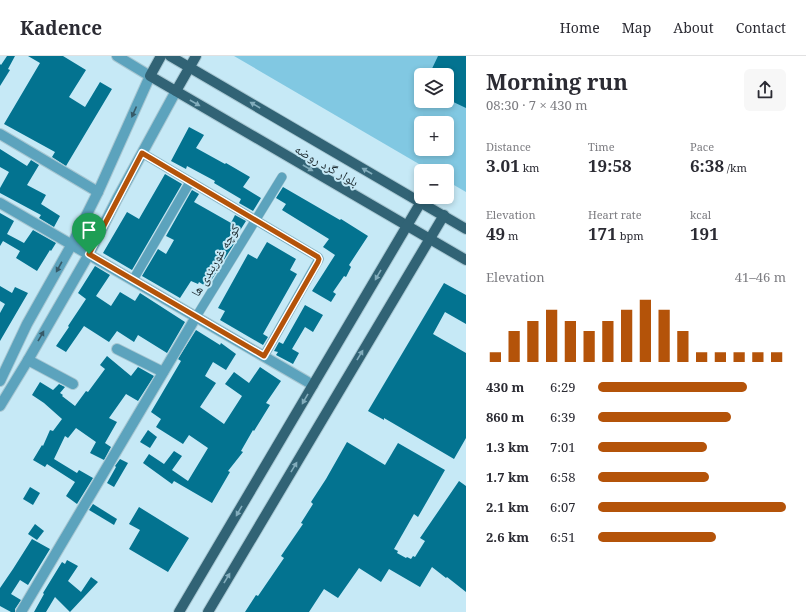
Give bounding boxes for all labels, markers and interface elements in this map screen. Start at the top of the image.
text: Kadence [20,15,102,41]
text: Home [560,18,600,37]
text: Map [622,18,651,37]
text: About [673,18,714,37]
text: Contact [736,18,786,37]
text: Morning run [486,66,628,96]
map controls [414,68,454,204]
button: layers [414,68,454,108]
button: share [744,69,786,111]
text: 08:30 · 7 × 430 m [486,96,588,114]
one-way arrow [189,99,201,106]
one-way arrow [249,102,261,109]
one-way arrow [131,106,137,117]
button: + [414,116,454,156]
street label: بلوار گرد روضه [292,139,362,191]
text: Distance [486,139,531,154]
text: Time [588,139,615,154]
text: Pace [690,139,714,154]
text: 3.01 [486,154,520,177]
text: 19:58 [588,154,632,177]
text: 6:38 [690,154,724,177]
text: km [520,160,540,175]
text: /km [724,160,747,175]
button: − [414,164,454,204]
one-way arrow [302,165,314,172]
one-way arrow [361,167,373,174]
text: Elevation [486,207,536,222]
text: Heart rate [588,207,642,222]
text: kcal [690,207,711,222]
pin [72,213,106,254]
icon: arrive [78,219,100,241]
street label: کوچه غوربندی ها [186,220,244,300]
text: 49 [486,222,505,245]
text: 171 [588,222,617,245]
text: 191 [690,222,719,245]
text: m [505,228,518,243]
text: bpm [617,228,644,243]
one-way arrow [56,261,63,273]
text: Elevation [486,268,545,286]
text: 41–46 m [735,268,786,286]
one-way arrow [374,269,381,281]
one-way arrow [38,330,45,342]
one-way arrow [357,349,364,361]
text: 430 m [486,378,524,396]
text: 6:29 [550,378,576,396]
one-way arrow [301,393,308,405]
text: 860 m [486,408,524,426]
text: 6:39 [550,408,576,426]
text: 1.3 km [486,438,529,456]
text: 7:01 [550,438,576,456]
one-way arrow [290,461,297,473]
text: 1.7 km [486,468,529,486]
text: 6:58 [550,468,576,486]
text: 2.1 km [486,498,529,516]
text: 6:07 [550,498,576,516]
one-way arrow [235,505,242,517]
text: 2.6 km [486,528,529,546]
text: 6:51 [550,528,576,546]
one-way arrow [224,572,231,584]

